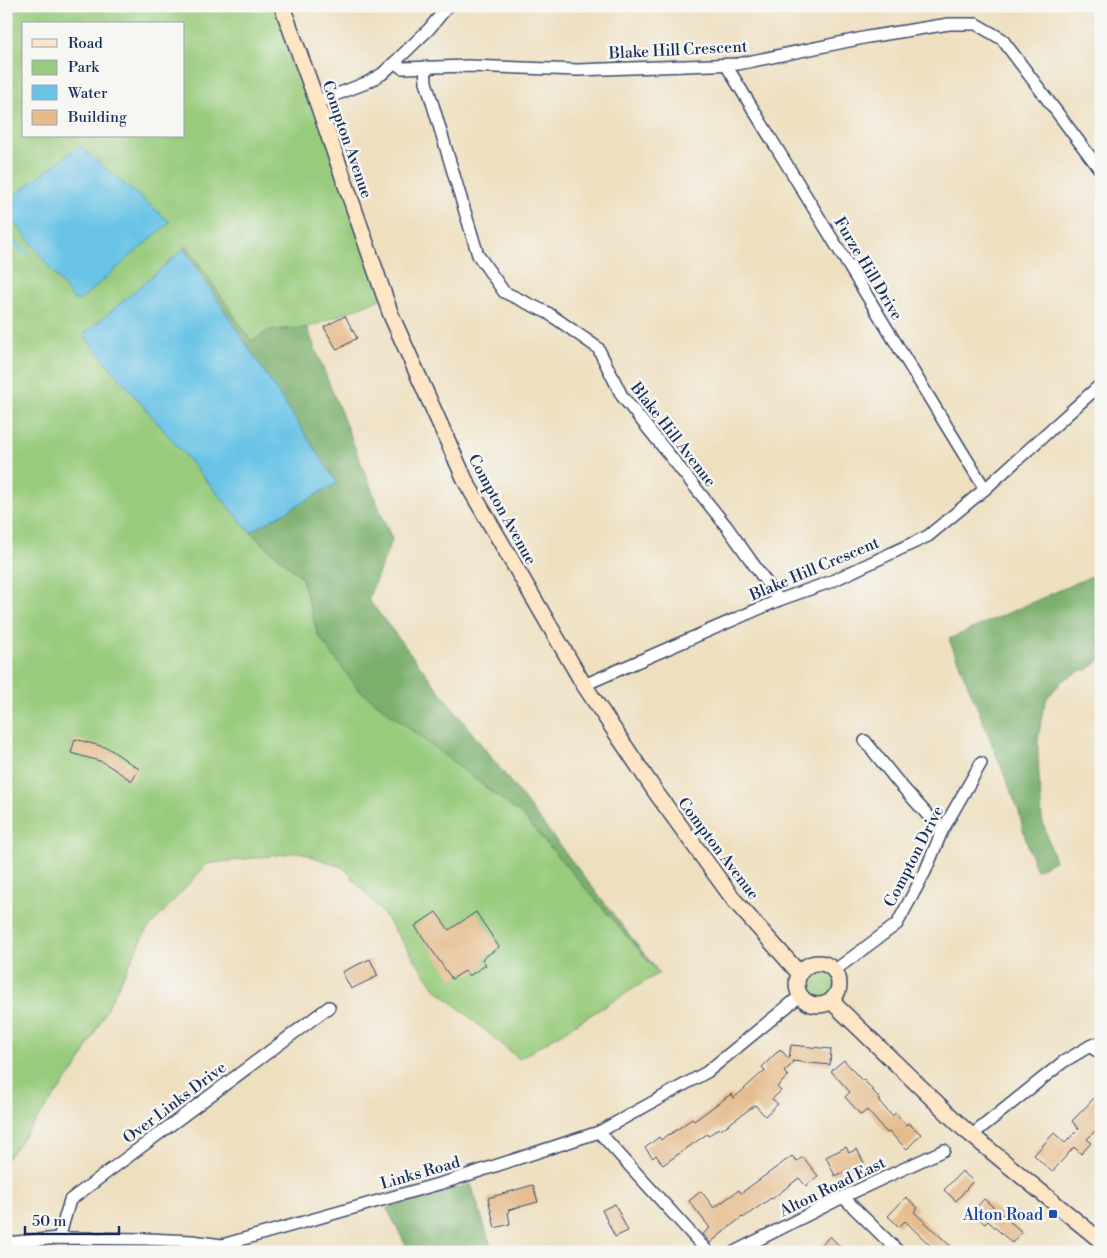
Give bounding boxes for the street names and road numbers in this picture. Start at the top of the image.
street label: Blake Hill Crescent [607,36,748,64]
street label: Compton Avenue [318,78,377,201]
street label: Furze Hill Drive [829,213,907,324]
street label: Blake Hill Avenue [626,378,720,491]
street label: Compton Avenue [464,451,541,568]
street label: Blake Hill Crescent [746,532,882,606]
street label: Compton Avenue [673,793,763,904]
street label: Compton Drive [880,802,948,911]
street label: Over Links Drive [119,1058,230,1148]
street label: Links Road [378,1152,462,1194]
street label: Alton Road East [775,1152,889,1222]

